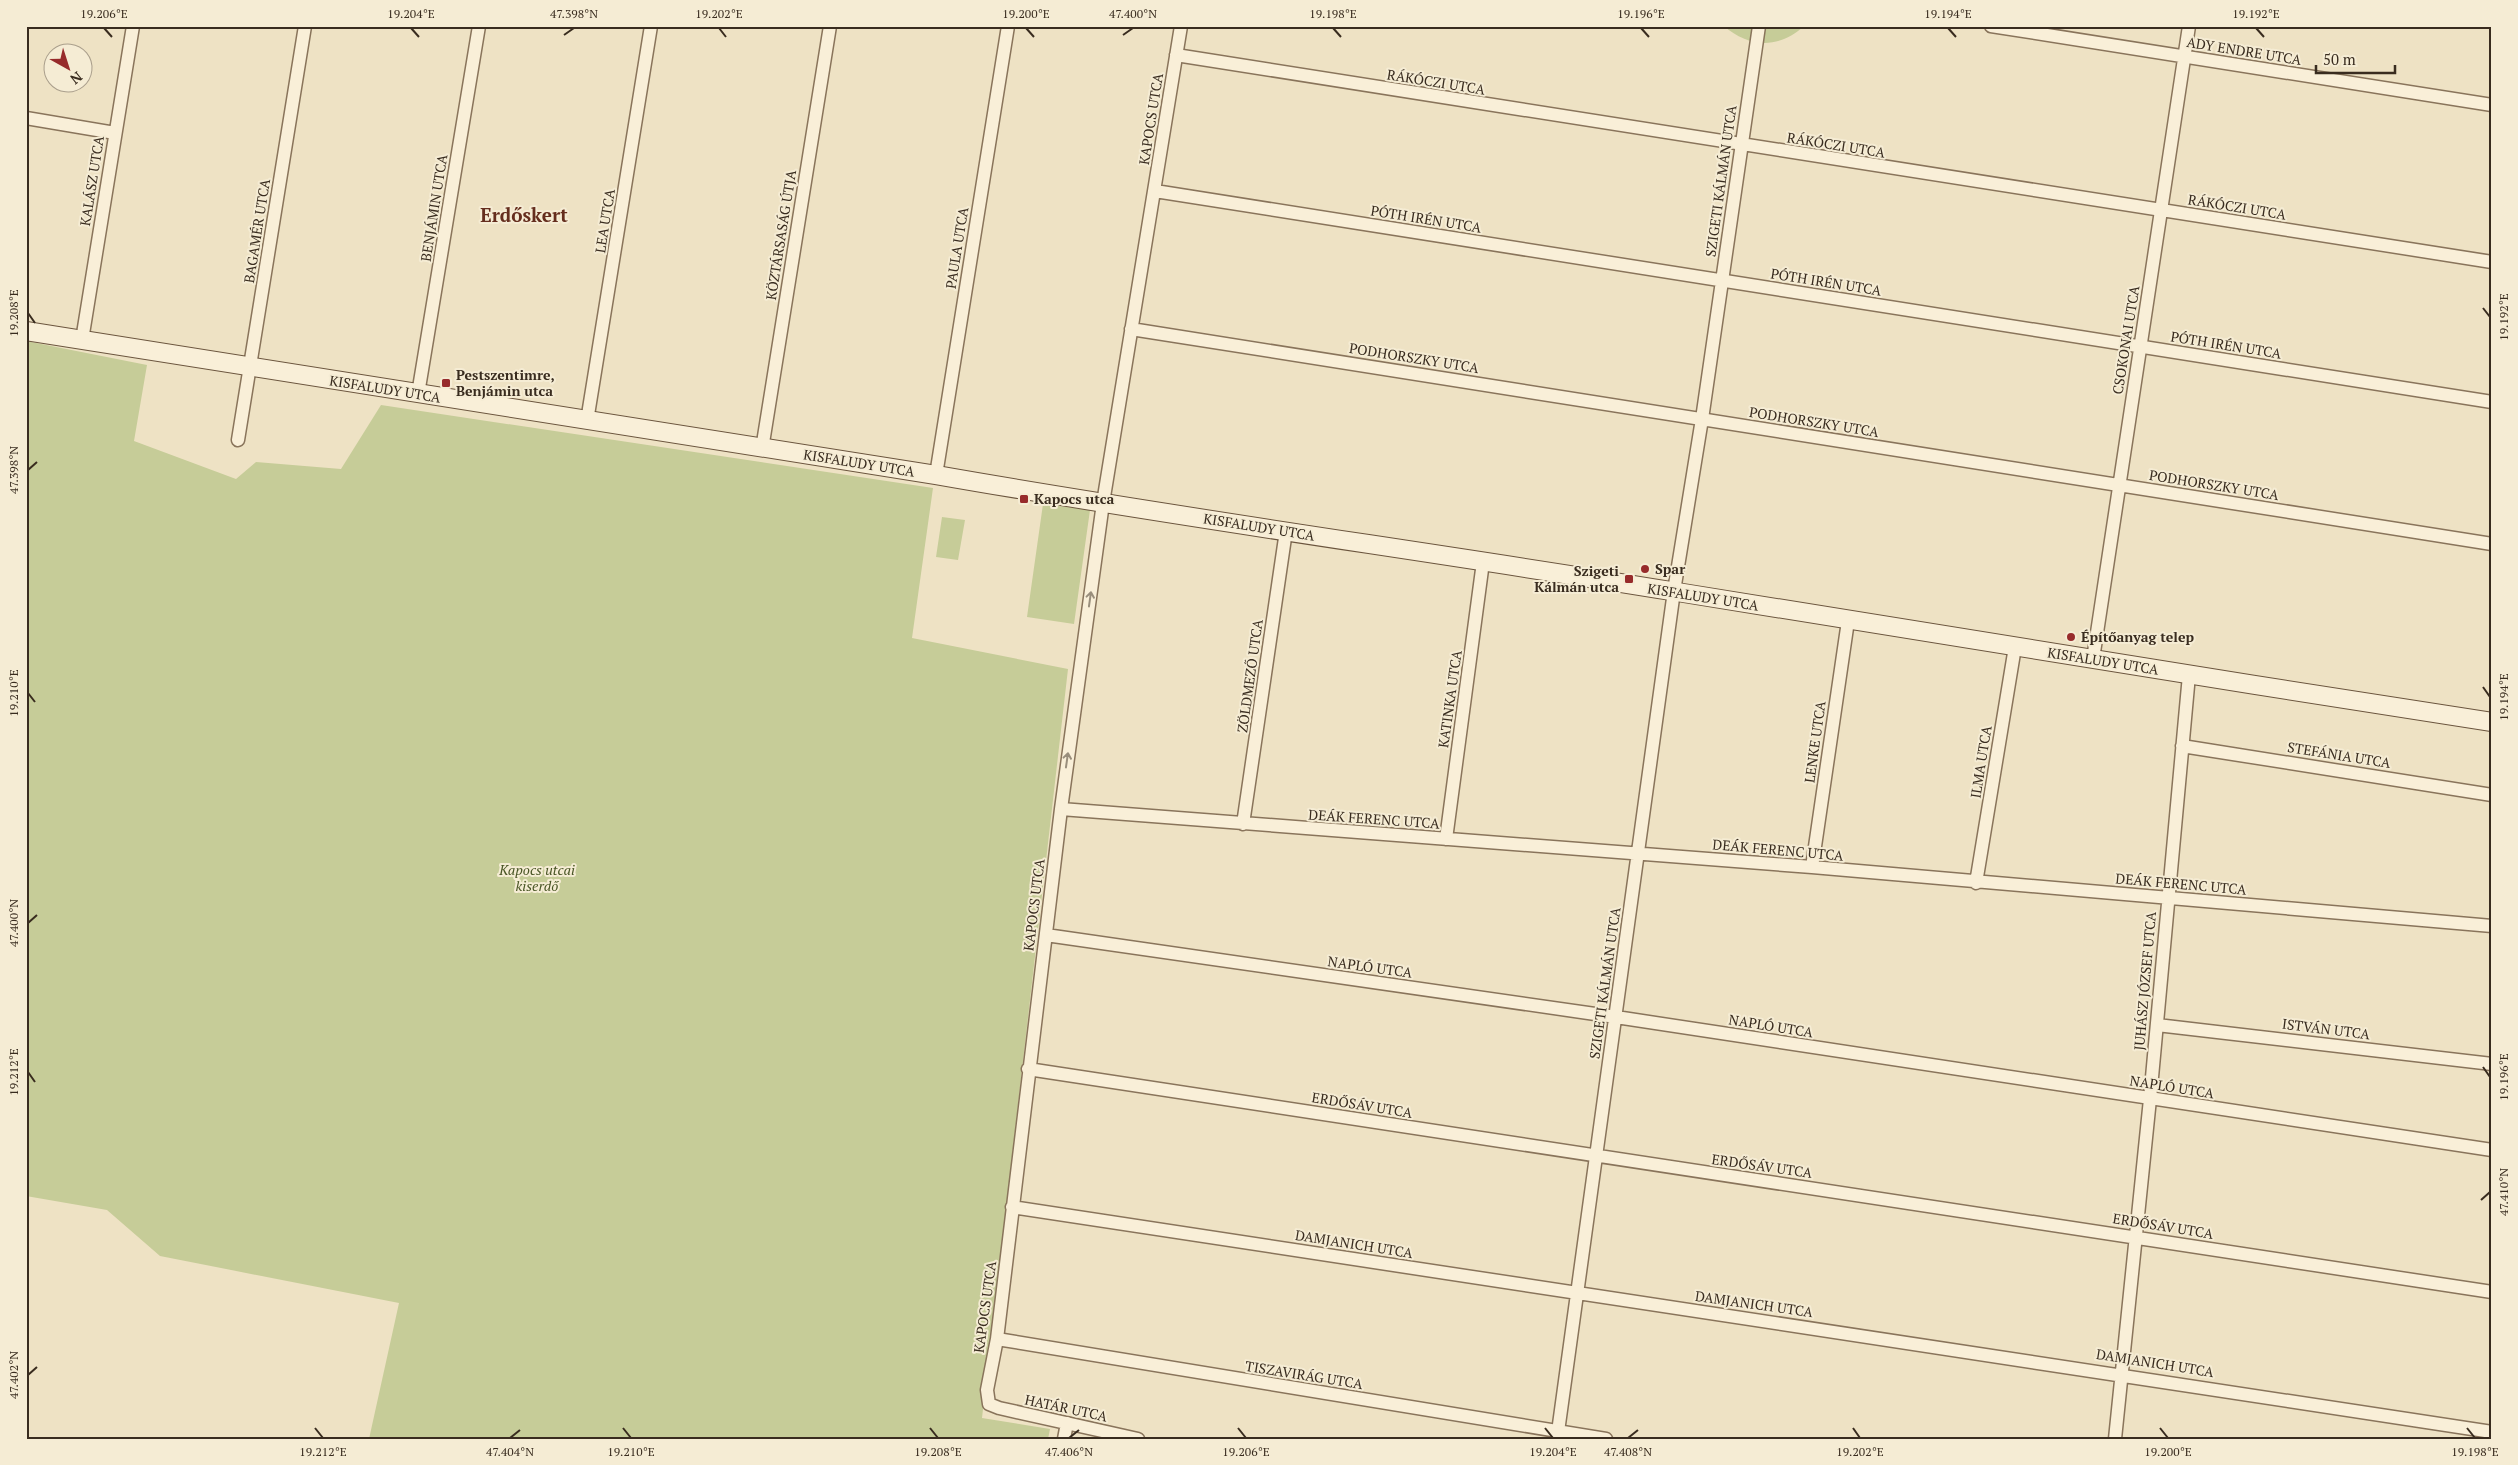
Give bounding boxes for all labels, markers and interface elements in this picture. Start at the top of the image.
text: 19.206°E [80,6,128,21]
text: 19.204°E [387,6,435,21]
text: 47.398°N [550,6,598,21]
text: 19.202°E [695,6,743,21]
text: 19.200°E [1002,6,1050,21]
text: 47.400°N [1109,6,1157,21]
text: 19.198°E [1309,6,1357,21]
text: 19.196°E [1617,6,1665,21]
text: 19.194°E [1924,6,1972,21]
text: 19.192°E [2232,6,2280,21]
street label: ADY ENDRE UTCA [2185,32,2303,69]
north arrow [42,42,92,92]
scale bar [2316,42,2394,74]
text: 50 m [2323,49,2356,69]
street label: RÁKÓCZI UTCA [1386,64,1487,99]
text: N [66,68,87,89]
street label: KAPOCS UTCA [1134,71,1167,166]
street label: SZIGETI KÁLMÁN UTCA [1700,103,1741,258]
street label: RÁKÓCZI UTCA [1786,127,1887,162]
street label: KALÁSZ UTCA [75,134,108,227]
street label: BENJÁMIN UTCA [416,153,451,263]
street label: KÖZTÁRSASÁG ÚTJA [761,168,800,301]
street label: BAGAMÉR UTCA [239,177,274,284]
street label: LEA UTCA [590,187,619,254]
street label: RÁKÓCZI UTCA [2187,189,2288,224]
street label: PÓTH IRÉN UTCA [1369,200,1483,237]
district label: Erdőskert [480,202,568,227]
street label: PAULA UTCA [941,205,972,290]
street label: PÓTH IRÉN UTCA [1769,263,1883,300]
street label: CSOKONAI UTCA [2108,284,2144,396]
text: 19.208°E [6,289,21,337]
text: 19.192°E [2496,293,2511,341]
street label: PÓTH IRÉN UTCA [2169,326,2283,363]
street label: PODHORSZKY UTCA [1348,338,1481,377]
place label: Pestszentimre, Benjámin utca [456,365,555,400]
street label: KISFALUDY UTCA [328,370,443,407]
marker: Pestszentimre, Benjámin utca [440,377,452,389]
street label: PODHORSZKY UTCA [1748,402,1881,441]
street label: KISFALUDY UTCA [802,444,917,481]
text: 47.398°N [6,446,21,494]
street label: PODHORSZKY UTCA [2148,465,2281,504]
place label: Kapocs utca [1034,489,1115,508]
marker: Kapocs utca [1018,493,1030,505]
street label: KISFALUDY UTCA [1202,508,1317,545]
place label: Spar [1655,559,1685,578]
place label: Szigeti Kálmán utca [1534,561,1619,596]
marker: Spar [1639,563,1651,575]
marker: Szigeti Kálmán utca [1623,573,1635,585]
street label: KISFALUDY UTCA [1646,578,1761,615]
one-way arrow [1085,592,1095,608]
street label: ZÖLDMEZŐ UTCA [1232,618,1267,734]
place label: Építőanyag telep [2081,627,2194,646]
marker: Építőanyag telep [2065,631,2077,643]
street label: KISFALUDY UTCA [2046,642,2161,679]
street label: KATINKA UTCA [1433,648,1466,749]
text: 19.210°E [6,669,21,717]
text: 19.194°E [2496,673,2511,721]
street label: LENKE UTCA [1799,699,1830,784]
street label: ILMA UTCA [1965,724,1996,800]
street label: STEFÁNIA UTCA [2286,737,2393,772]
one-way arrow [1062,753,1072,769]
street label: DEÁK FERENC UTCA [1308,804,1441,833]
street label: DEÁK FERENC UTCA [1712,834,1845,865]
street label: KAPOCS UTCA [1018,857,1049,952]
park label: Kapocs utcai kiserdő [498,860,575,895]
street label: DEÁK FERENC UTCA [2115,868,2248,899]
text: 47.400°N [6,899,21,947]
street label: SZIGETI KÁLMÁN UTCA [1584,905,1625,1060]
street label: JUHÁSZ JÓZSEF UTCA [2129,910,2160,1051]
street label: NAPLÓ UTCA [1327,951,1414,982]
street label: NAPLÓ UTCA [1727,1009,1815,1042]
street label: ISTVÁN UTCA [2281,1014,2372,1043]
text: 19.212°E [6,1048,21,1096]
text: 19.196°E [2496,1053,2511,1101]
street label: NAPLÓ UTCA [2128,1070,2216,1103]
street label: ERDŐSÁV UTCA [1310,1087,1414,1122]
street label: ERDŐSÁV UTCA [1710,1149,1814,1182]
text: 47.410°N [2496,1168,2511,1216]
street label: ERDŐSÁV UTCA [2111,1208,2215,1243]
street label: DAMJANICH UTCA [1294,1225,1415,1262]
street label: KAPOCS UTCA [969,1259,1000,1354]
street label: DAMJANICH UTCA [1694,1286,1815,1321]
street label: DAMJANICH UTCA [2095,1344,2216,1381]
text: 47.402°N [6,1351,21,1399]
street label: TISZAVIRÁG UTCA [1244,1356,1365,1393]
street label: HATÁR UTCA [1023,1389,1110,1426]
text: 19.212°E [299,1444,347,1459]
text: 47.404°N [486,1444,534,1459]
text: 19.210°E [607,1444,655,1459]
text: 19.208°E [914,1444,962,1459]
text: 47.406°N [1045,1444,1093,1459]
text: 19.206°E [1222,1444,1270,1459]
text: 19.204°E [1529,1444,1577,1459]
text: 47.408°N [1604,1444,1652,1459]
text: 19.202°E [1836,1444,1884,1459]
text: 19.200°E [2144,1444,2192,1459]
text: 19.198°E [2451,1444,2499,1459]

